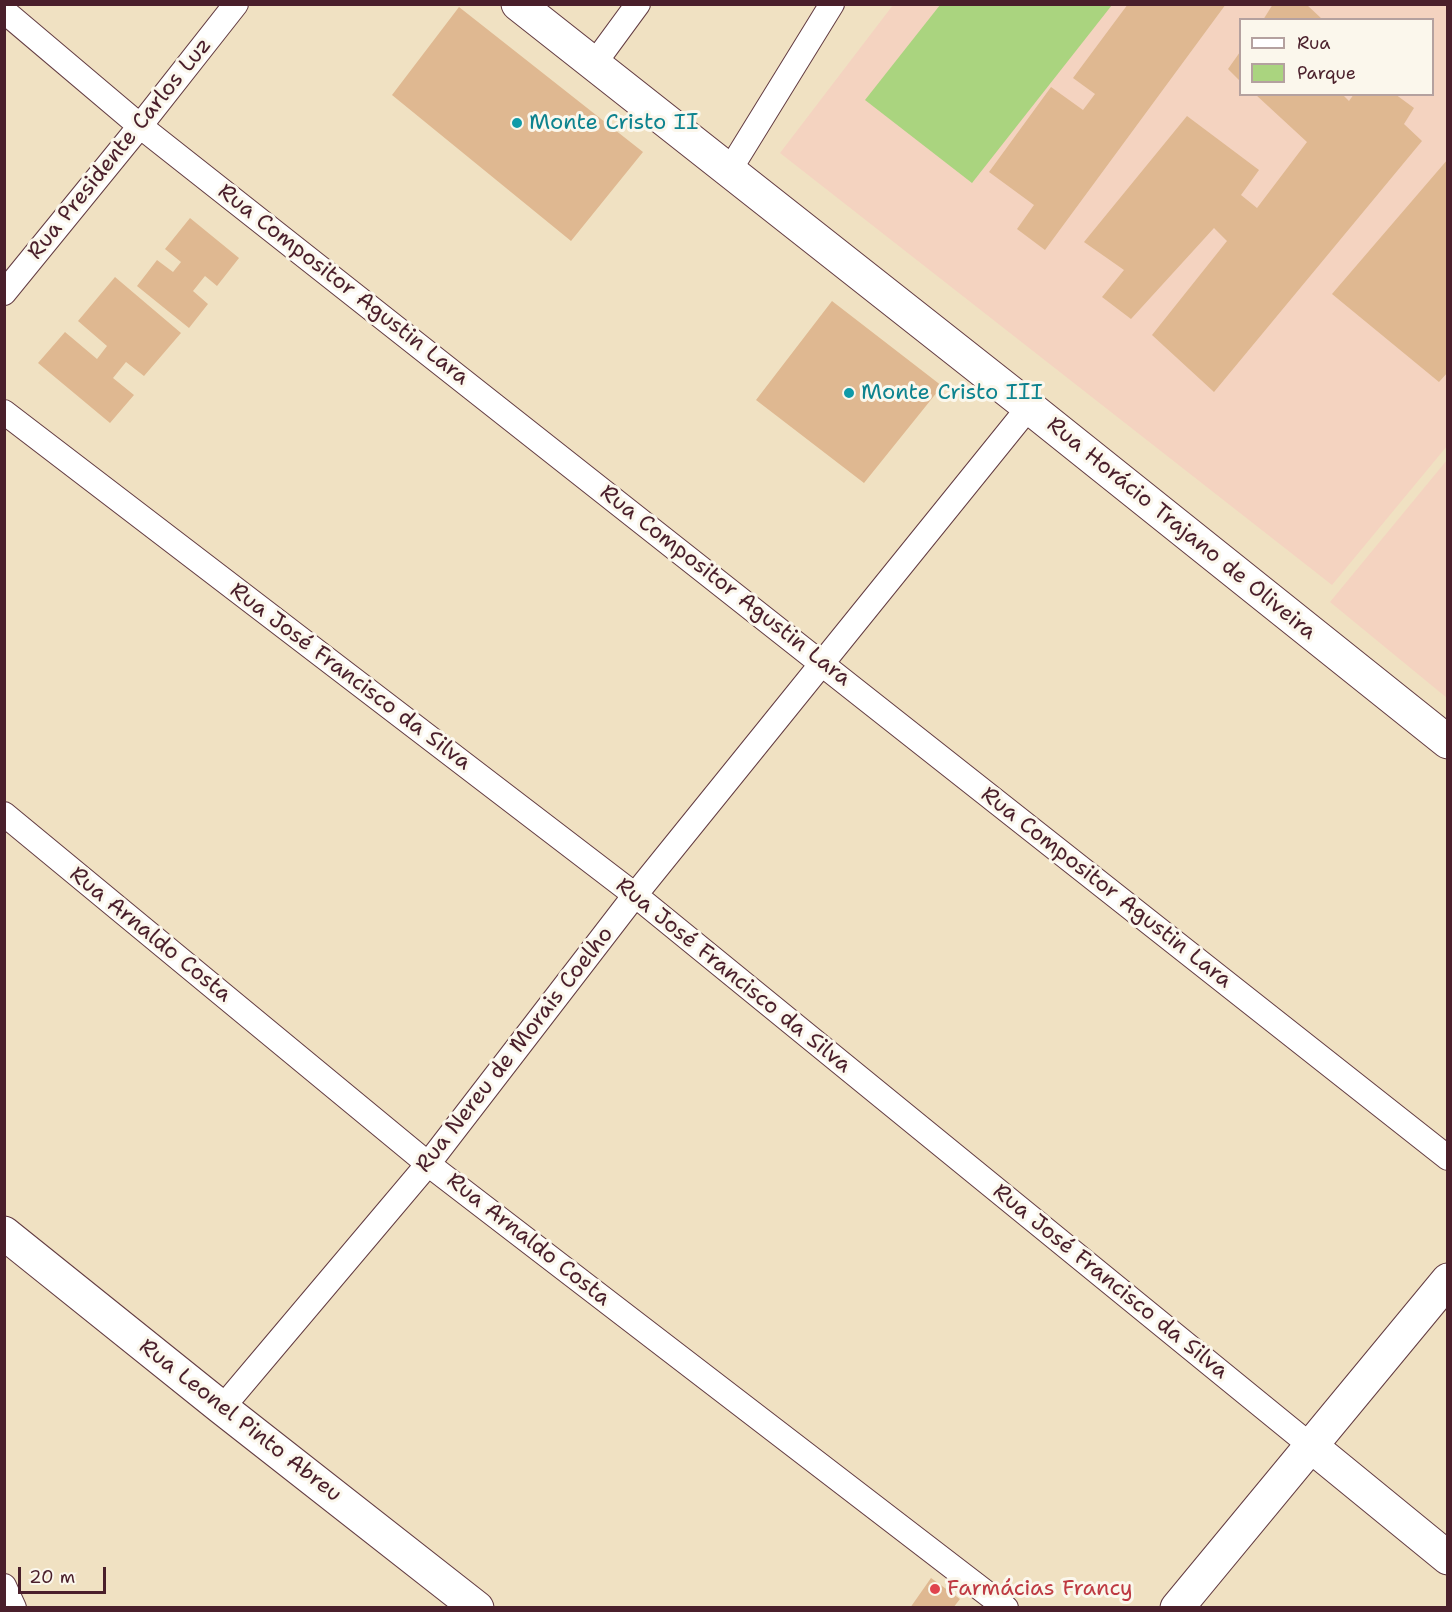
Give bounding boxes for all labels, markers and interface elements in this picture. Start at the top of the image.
legend [1239,18,1434,96]
text: Rua [1297,31,1330,55]
street label: Rua Presidente Carlos Luz [22,33,218,265]
text: Parque [1297,61,1356,85]
place label: Monte Cristo II [529,110,698,136]
marker: Monte Cristo II [510,116,524,130]
street label: Rua Compositor Agustin Lara [212,179,474,391]
place label: Monte Cristo III [861,380,1043,406]
marker: Monte Cristo III [842,386,856,400]
street label: Rua Horácio Trajano de Oliveira [1041,412,1321,646]
street label: Rua Compositor Agustin Lara [594,480,856,692]
street label: Rua José Francisco da Silva [224,578,476,776]
street label: Rua Compositor Agustin Lara [975,782,1237,994]
street label: Rua Arnaldo Costa [64,862,236,1008]
street label: Rua José Francisco da Silva [610,873,856,1079]
street label: Rua Nereu de Morais Coelho [411,922,619,1178]
street label: Rua Arnaldo Costa [441,1168,615,1312]
street label: Rua José Francisco da Silva [987,1179,1233,1385]
street label: Rua Leonel Pinto Abreu [134,1334,346,1508]
scale bar [21,1555,110,1593]
text: 20 m [29,1565,75,1589]
place label: Farmácias Francy [947,1576,1133,1602]
marker: Farmácias Francy [928,1582,942,1596]

